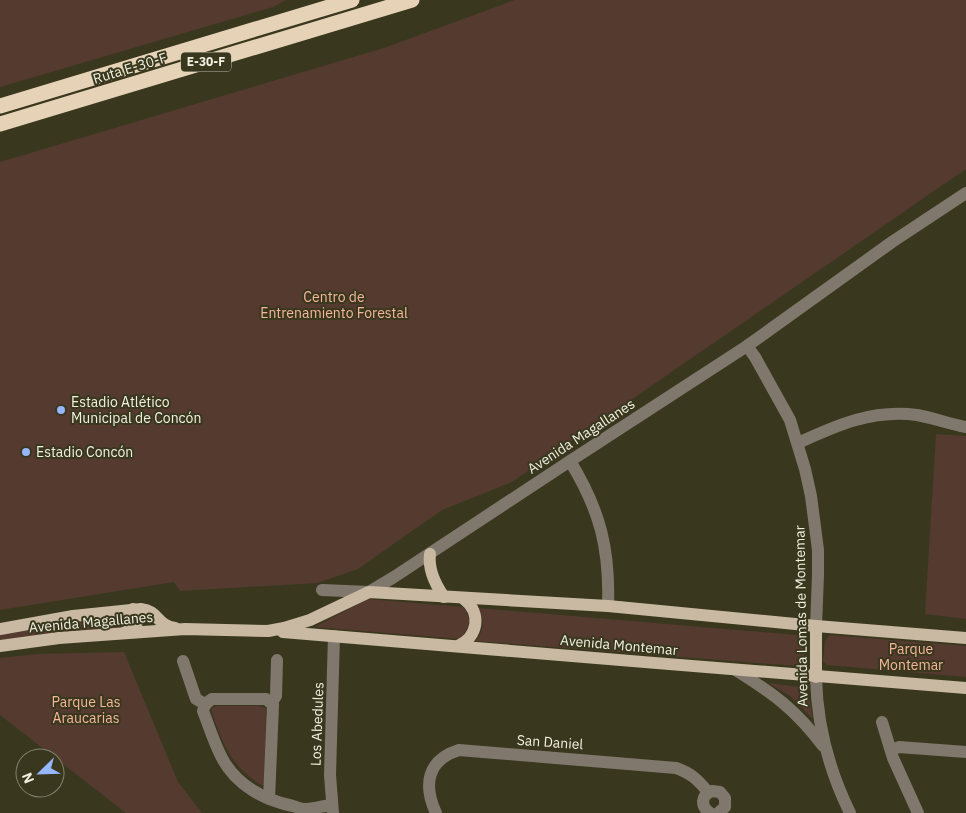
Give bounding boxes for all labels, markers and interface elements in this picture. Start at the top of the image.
street label: Ruta E-30-F [91,48,169,88]
road number: E-30-F [181,52,231,72]
park label: Centro de Entrenamiento Forestal [260,288,408,322]
place label: Estadio Atlético Municipal de Concón [71,393,201,427]
street label: Avenida Magallanes [524,394,638,477]
marker: Estadio Atlético Municipal de Concón [55,404,67,416]
place label: Estadio Concón [36,443,133,461]
marker: Estadio Concón [20,446,32,458]
street label: Avenida Lomas de Montemar [790,525,812,707]
street label: Avenida Magallanes [28,608,154,636]
street label: Avenida Montemar [559,631,679,659]
park label: Parque Montemar [879,640,943,674]
street label: Los Abedules [307,682,327,766]
park label: Parque Las Araucarias [51,693,121,727]
street label: San Daniel [516,731,584,753]
north arrow [15,748,65,798]
text: N [18,770,38,786]

